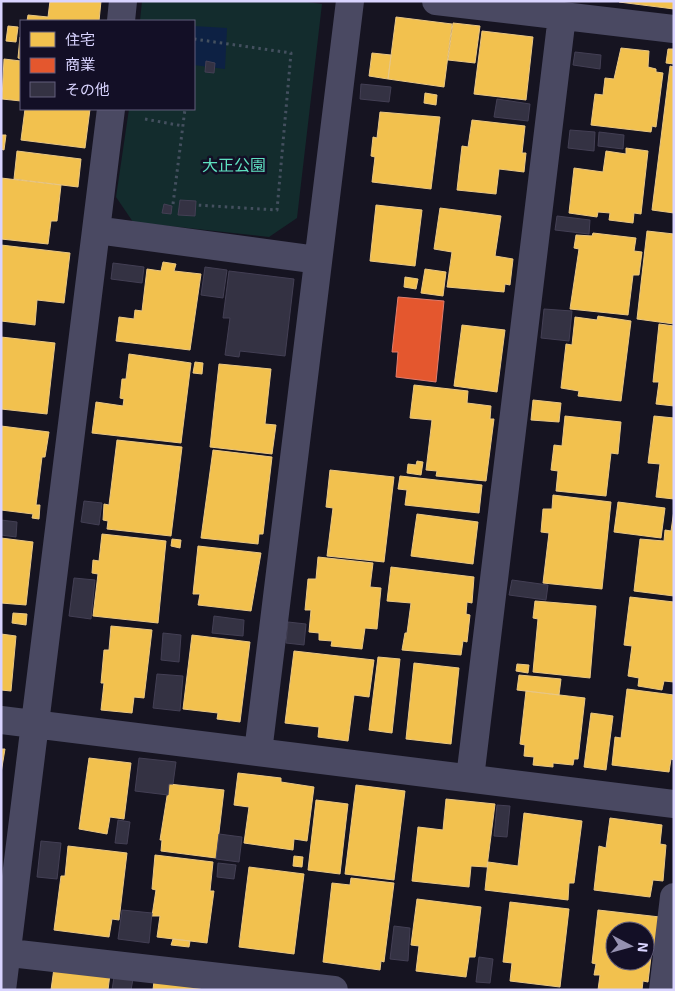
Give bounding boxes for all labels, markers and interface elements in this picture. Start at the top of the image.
legend [20,20,195,110]
text: 住宅 [65,30,95,48]
text: 商業 [65,55,95,73]
text: その他 [65,80,110,98]
park label: 大正公園 [202,155,266,174]
north arrow [605,921,655,971]
text: N [634,941,652,953]

